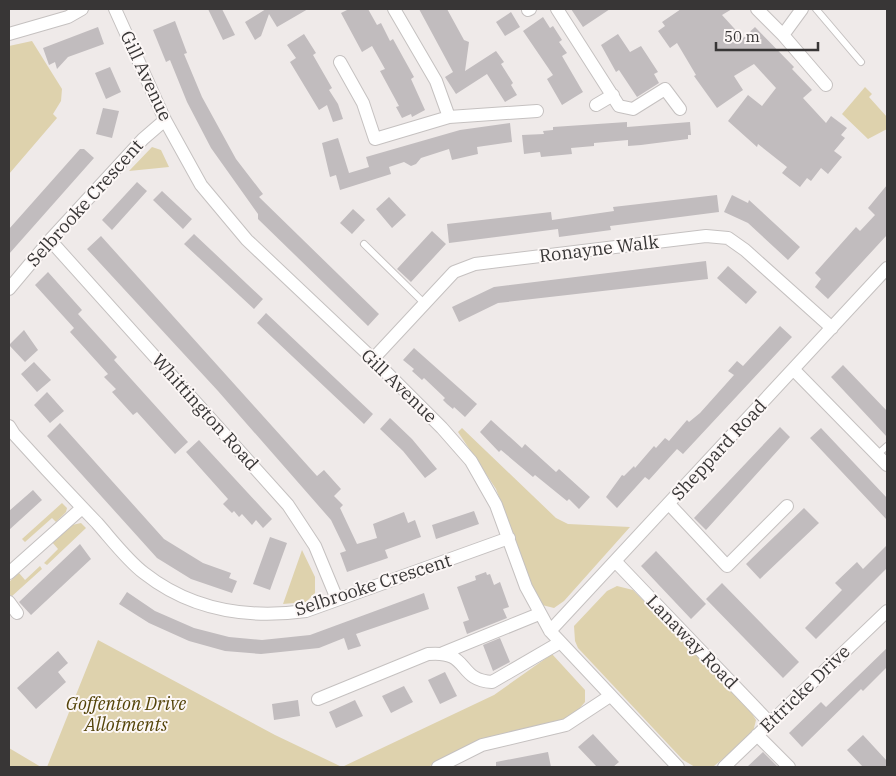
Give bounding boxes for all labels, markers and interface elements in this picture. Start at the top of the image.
scale bar [716,20,818,52]
street label: Gill Avenue [116,27,177,125]
text: 50 m [724,27,760,46]
street label: Selbrooke Crescent [21,134,148,271]
street label: Ronayne Walk [538,230,660,267]
street label: Gill Avenue [357,344,442,428]
street label: Whittington Road [147,349,264,475]
street label: Sheppard Road [666,394,771,505]
street label: Selbrooke Crescent [292,548,454,621]
street label: Lanaway Road [642,590,743,694]
street label: Ettricke Drive [755,640,855,737]
park label: Goffenton Drive Allotments [66,692,186,736]

